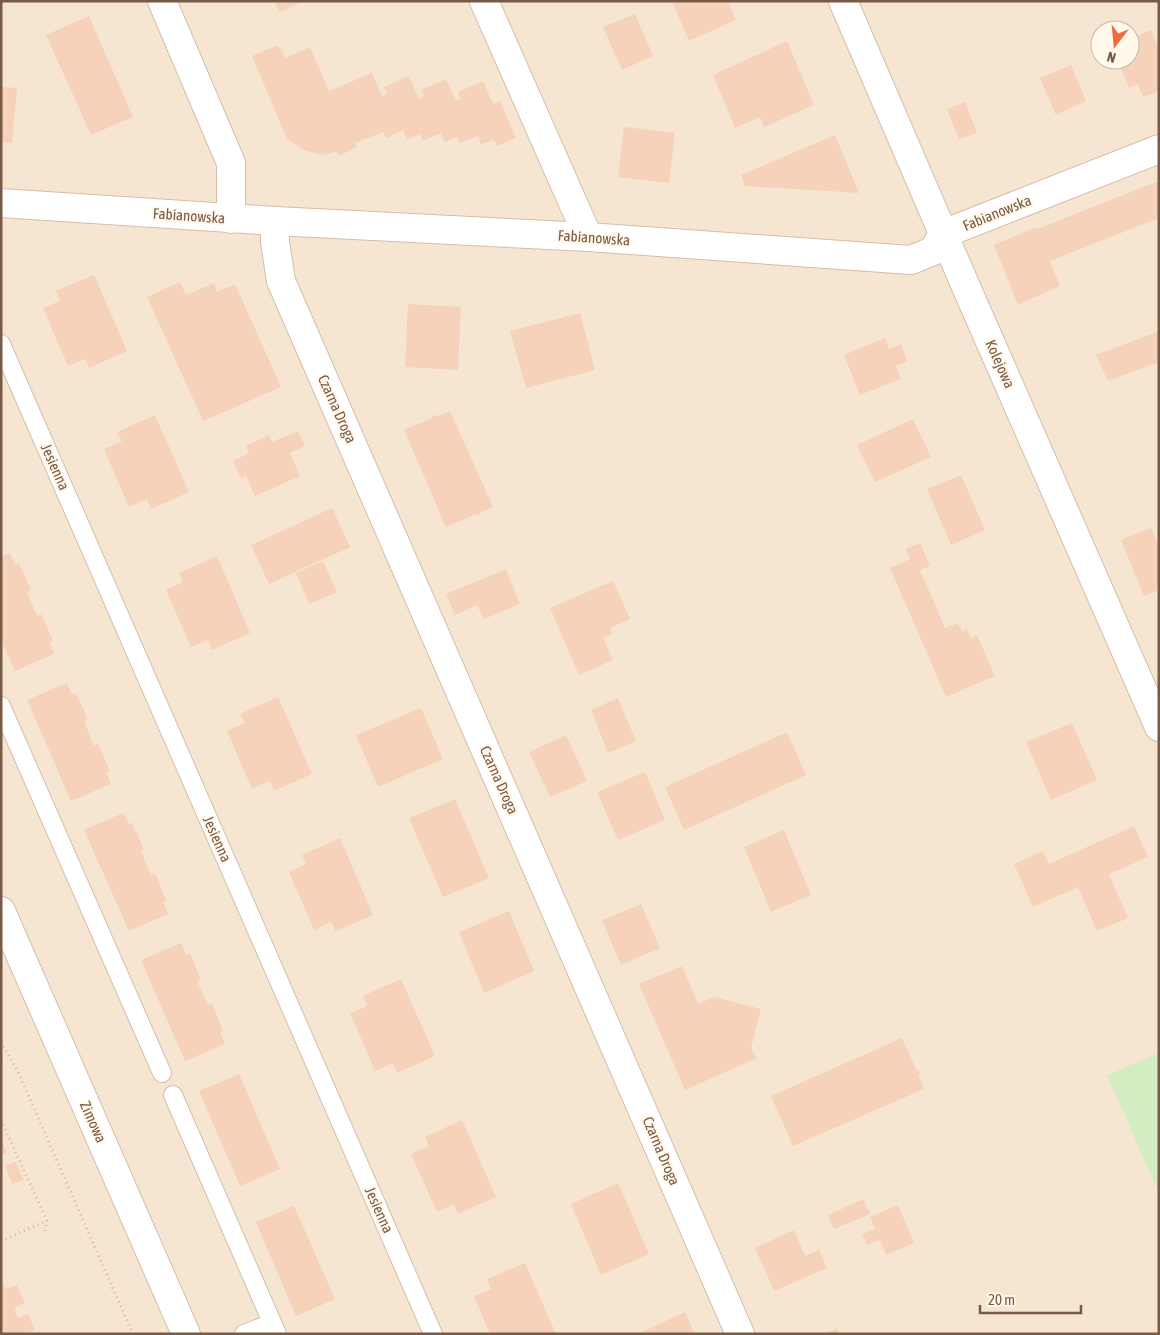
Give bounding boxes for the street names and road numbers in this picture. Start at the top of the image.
street label: Fabianowska [960,191,1034,234]
street label: Fabianowska [152,205,226,227]
street label: Fabianowska [557,227,631,249]
street label: Kolejowa [982,337,1019,391]
street label: Czarna Droga [315,372,360,446]
street label: Jesienna [38,441,73,493]
street label: Czarna Droga [477,743,522,817]
street label: Jesienna [200,813,235,865]
street label: Zimowa [77,1098,110,1145]
street label: Czarna Droga [639,1114,684,1188]
street label: Jesienna [362,1184,397,1236]

